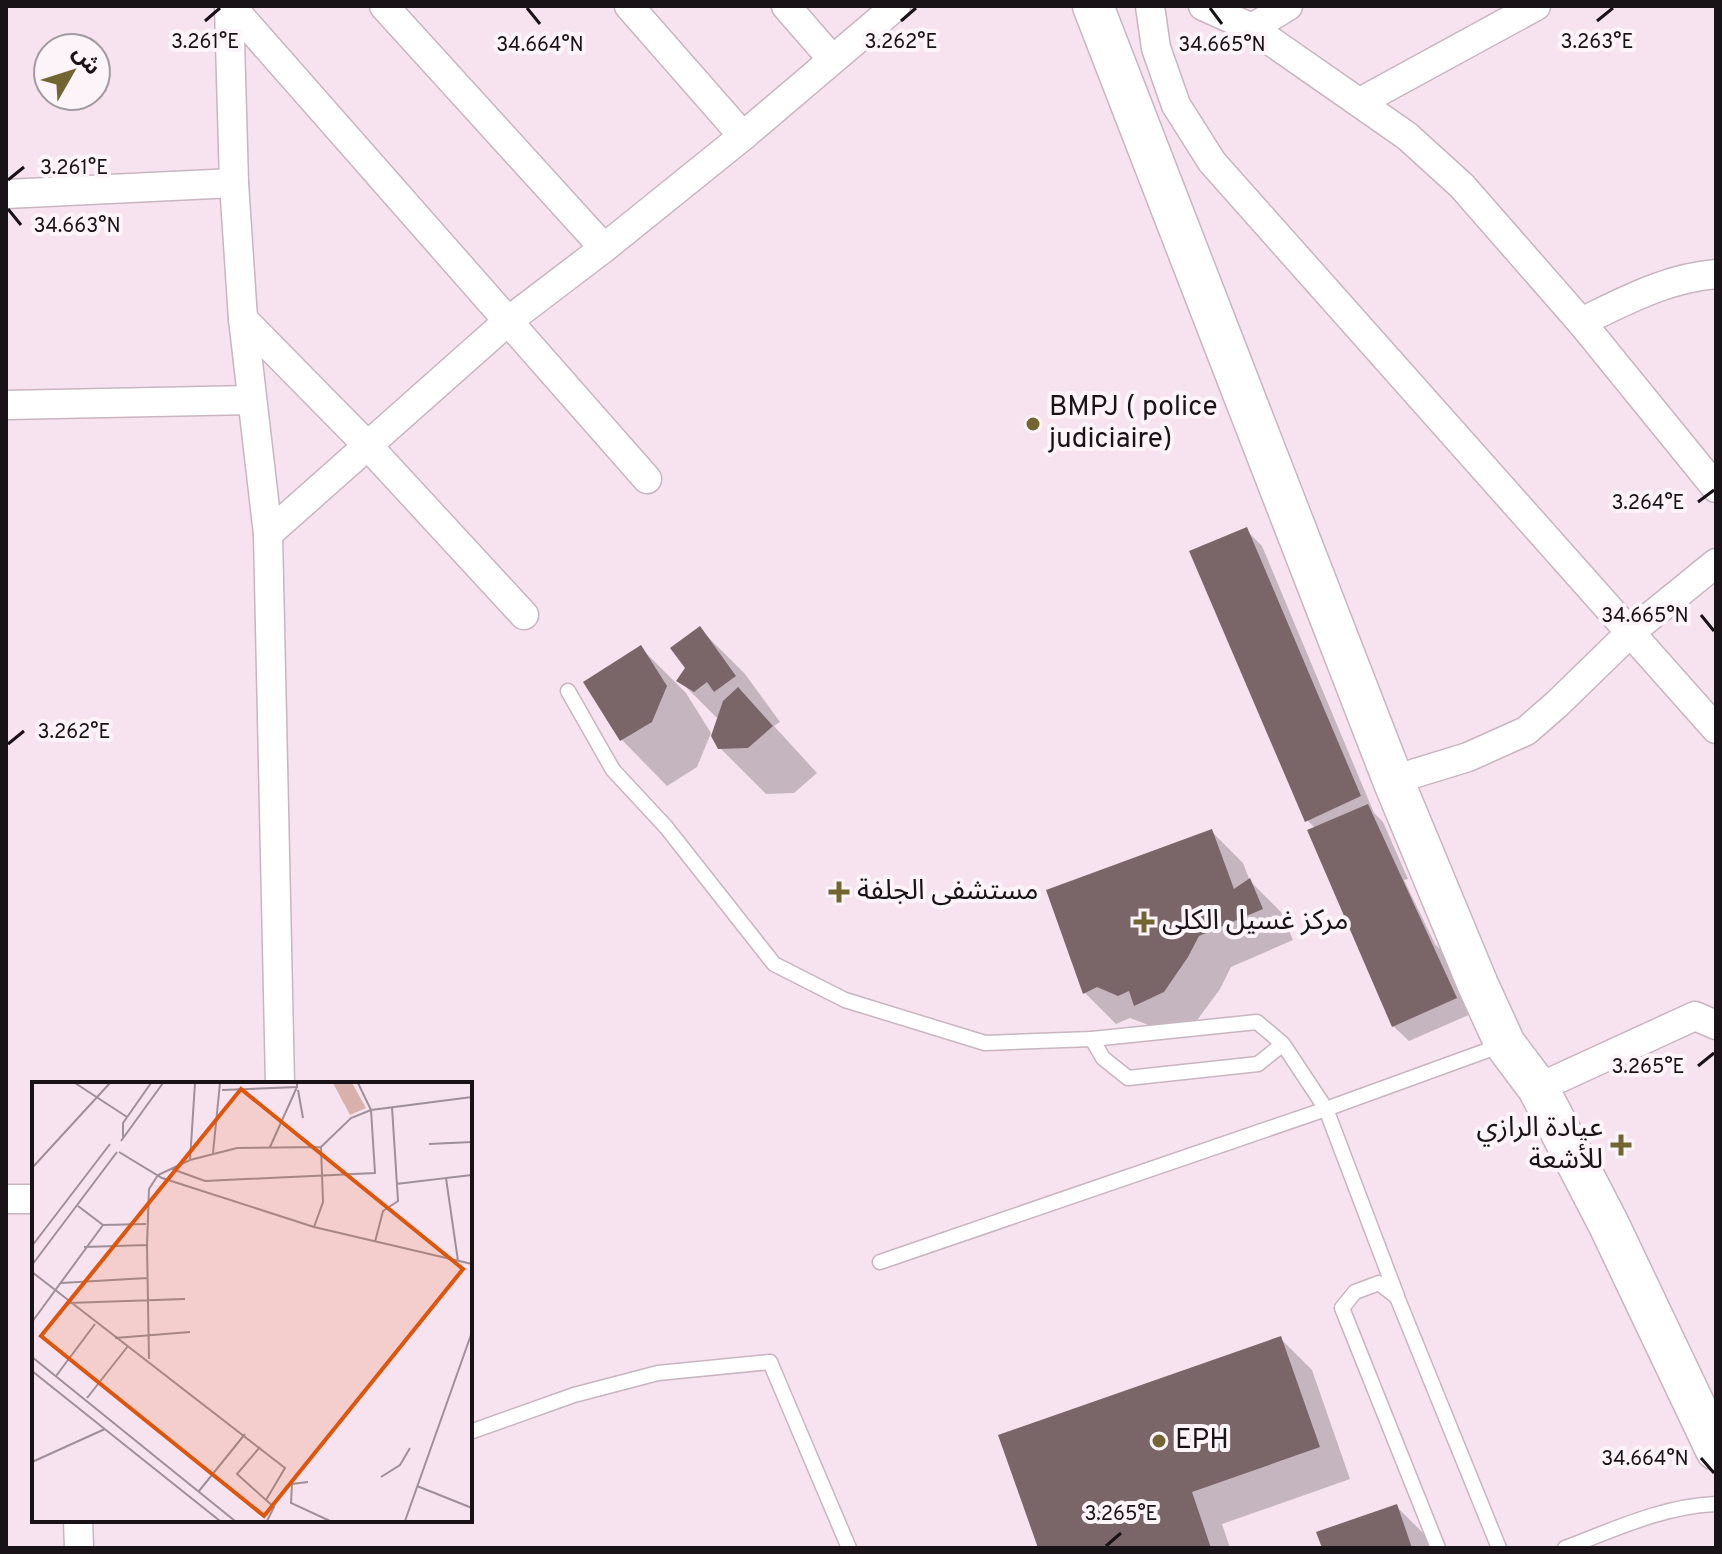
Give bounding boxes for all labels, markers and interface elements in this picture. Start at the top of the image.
text: 3.261°E [171,30,239,56]
text: 3.262°E [864,30,938,56]
text: 3.263°E [1561,30,1633,56]
north arrow [32,32,112,112]
text: 34.664°N [496,33,584,59]
text: 34.665°N [1178,33,1266,59]
text: ش [66,41,106,81]
text: 3.261°E [40,156,108,182]
text: 34.663°N [33,214,121,240]
place label: BMPJ ( police judiciaire) [1047,390,1218,458]
marker: BMPJ ( police judiciaire) [1024,415,1042,433]
text: 3.264°E [1611,491,1685,517]
text: 34.665°N [1601,604,1689,630]
text: 3.262°E [37,720,111,746]
place label: مستشفى الجلفة [857,874,1038,910]
marker: مستشفى الجلفة [828,881,850,903]
place label: مركز غسيل الكلى [1162,904,1348,940]
marker: مركز غسيل الكلى [1133,911,1155,933]
text: 3.265°E [1611,1055,1685,1081]
inset map [32,1082,472,1522]
place label: عيادة الرازي للأشعة [1476,1111,1603,1179]
marker: عيادة الرازي للأشعة [1610,1134,1632,1156]
place label: EPH [1175,1423,1229,1459]
marker: EPH [1150,1432,1168,1450]
text: 34.664°N [1601,1447,1689,1473]
text: 3.265°E [1084,1502,1158,1528]

